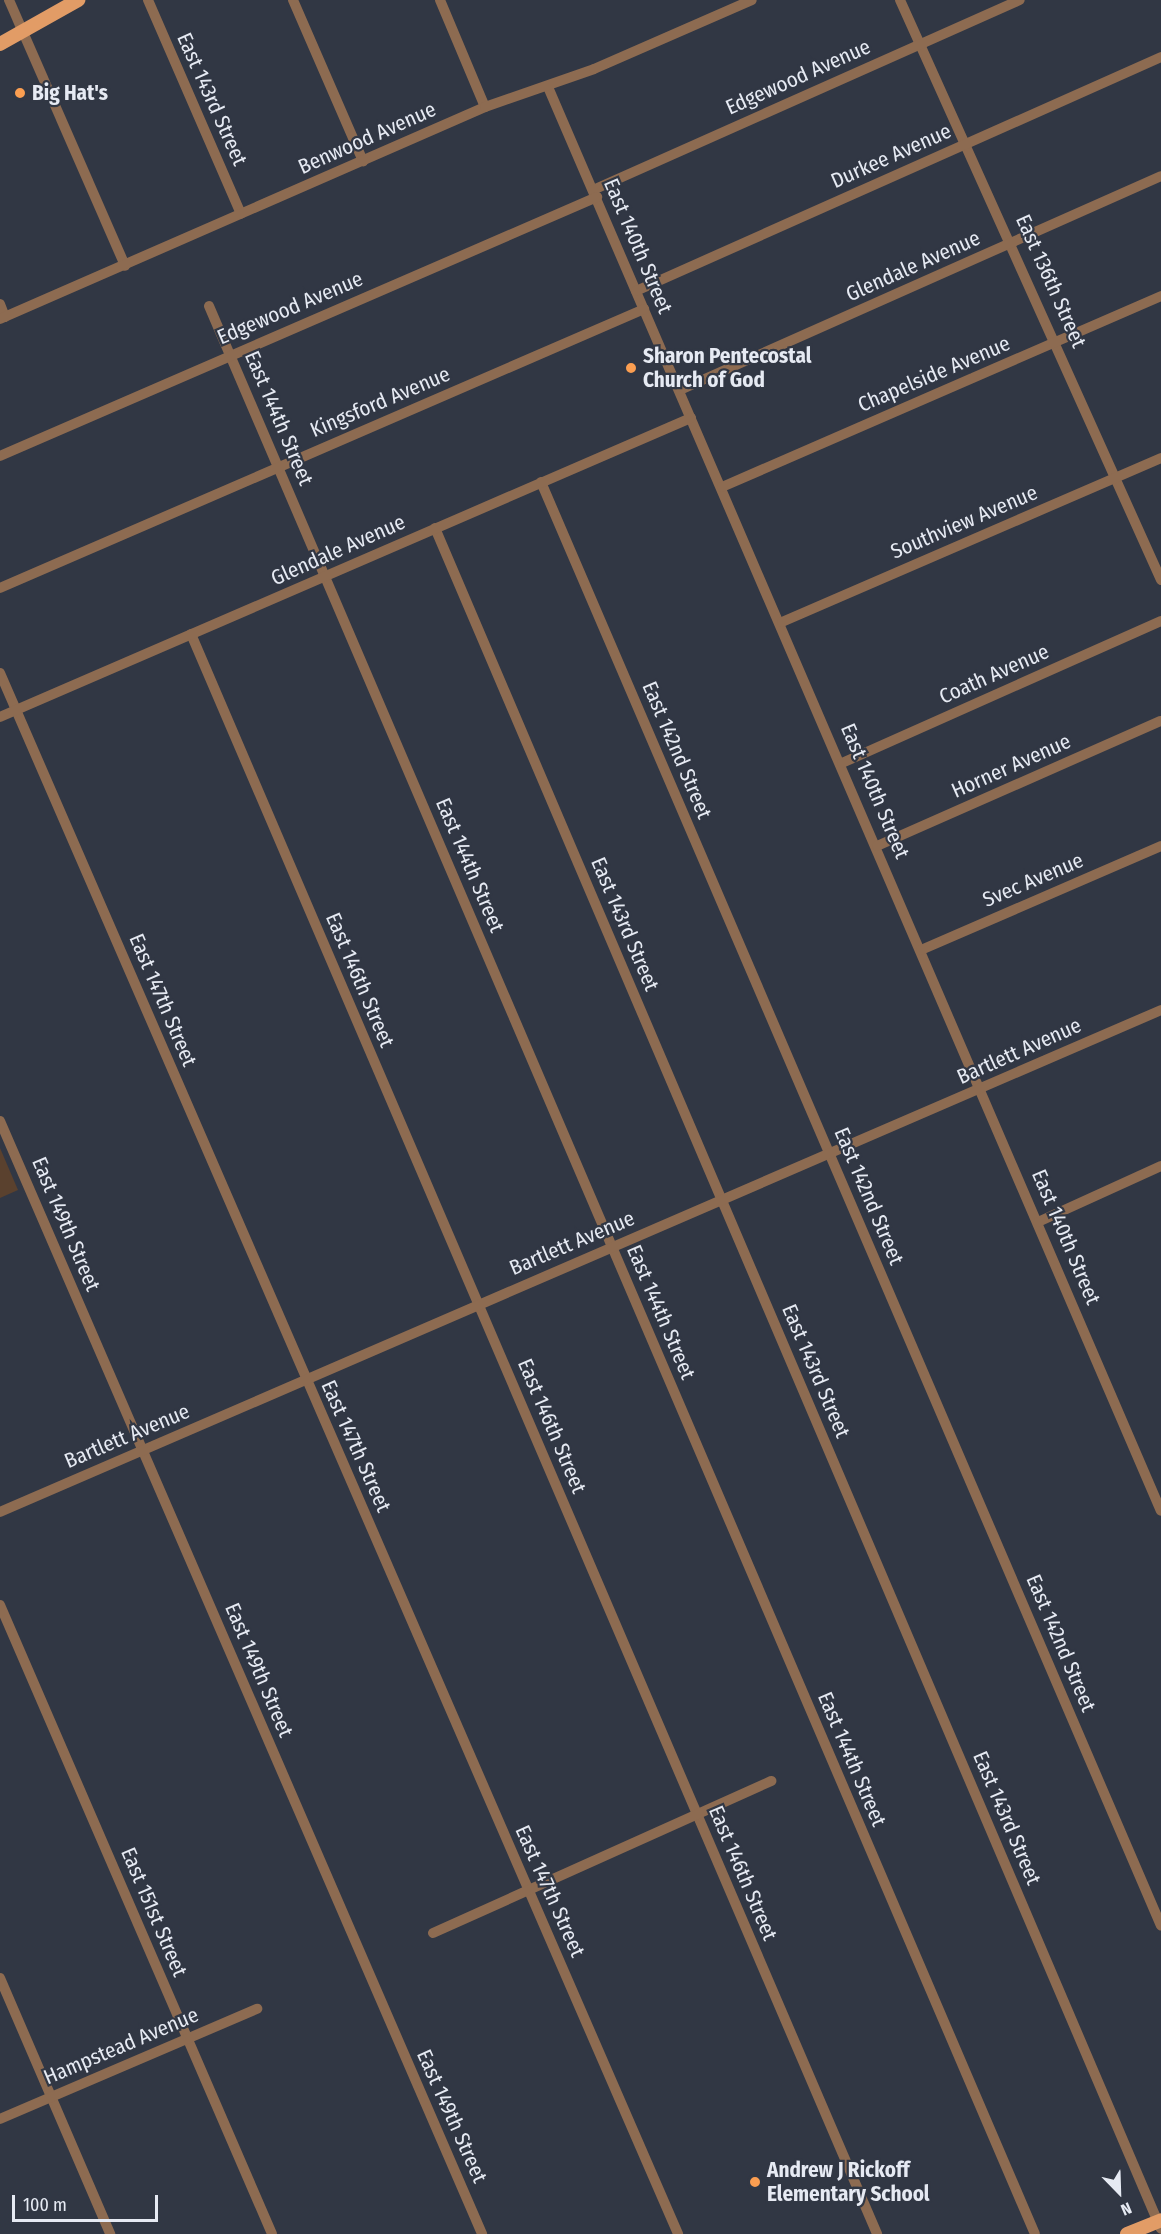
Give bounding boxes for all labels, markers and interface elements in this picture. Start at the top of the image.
street label: East 143rd Street [171,29,253,169]
street label: Edgewood Avenue [722,34,874,120]
place label: Big Hat's [32,80,108,106]
marker: Big Hat's [13,86,27,100]
street label: Benwood Avenue [294,96,440,180]
street label: Durkee Avenue [827,118,955,194]
street label: East 140th Street [598,175,678,317]
street label: East 136th Street [1010,211,1092,351]
street label: Glendale Avenue [842,225,984,307]
street label: Edgewood Avenue [213,266,367,350]
street label: Chapelside Avenue [854,331,1014,417]
place label: Sharon Pentecostal Church of God [643,343,811,393]
street label: East 144th Street [239,347,319,489]
street label: Kingsford Avenue [306,361,454,443]
marker: Sharon Pentecostal Church of God [624,361,638,375]
street label: Southview Avenue [887,480,1041,564]
street label: Glendale Avenue [267,509,409,591]
street label: Coath Avenue [935,639,1053,709]
street label: East 142nd Street [637,678,717,822]
street label: East 140th Street [835,720,915,862]
street label: Horner Avenue [947,728,1075,804]
street label: East 144th Street [430,794,510,936]
street label: Svec Avenue [979,848,1087,912]
street label: East 143rd Street [586,853,664,995]
street label: East 146th Street [320,909,400,1051]
street label: East 147th Street [124,930,202,1070]
street label: Bartlett Avenue [953,1012,1085,1090]
street label: East 142nd Street [829,1124,909,1268]
street label: East 149th Street [26,1153,106,1295]
street label: East 140th Street [1026,1166,1106,1308]
street label: Bartlett Avenue [506,1205,638,1281]
street label: East 144th Street [621,1241,701,1383]
street label: East 143rd Street [777,1300,855,1442]
street label: East 146th Street [512,1355,592,1497]
street label: East 147th Street [316,1376,396,1516]
street label: Bartlett Avenue [61,1398,193,1474]
street label: East 142nd Street [1021,1571,1101,1715]
street label: East 149th Street [219,1599,299,1741]
street label: East 144th Street [812,1688,892,1830]
street label: East 143rd Street [968,1747,1046,1889]
street label: East 146th Street [703,1802,783,1944]
street label: East 147th Street [510,1821,590,1961]
street label: East 151st Street [115,1844,193,1980]
street label: Hampstead Avenue [40,2002,202,2090]
street label: East 149th Street [411,2045,493,2187]
place label: Andrew J Rickoff Elementary School [767,2157,930,2207]
north arrow [1089,2162,1149,2222]
marker: Andrew J Rickoff Elementary School [748,2175,762,2189]
scale bar [15,2183,160,2221]
text: 100 m [23,2194,67,2216]
text: N [1118,2198,1134,2220]

